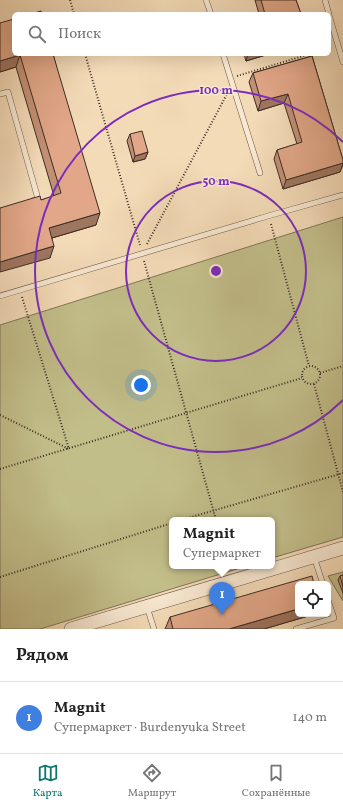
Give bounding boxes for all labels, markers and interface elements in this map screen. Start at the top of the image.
search box [12,12,331,56]
icon: search [26,23,48,45]
text: Поиск [58,24,101,45]
text: 100 m [199,83,233,99]
text: 50 m [202,174,230,190]
centre of rings [209,264,223,278]
your location [131,375,151,395]
popup [169,517,275,569]
text: Magnit [183,524,235,545]
text: Супермаркет [183,545,261,563]
map controls [295,581,331,617]
button: locate [295,581,331,617]
pin: 1 [209,582,235,615]
text: Рядом [16,644,69,667]
text: Magnit [54,698,106,719]
text: 1 [26,709,32,727]
text: 140 m [293,709,327,727]
text: Супермаркет · Burdenyuka Street [54,719,246,737]
tab: Карта [33,762,63,801]
tab: Маршрут [128,762,176,801]
tab: Сохранённые [242,762,310,801]

